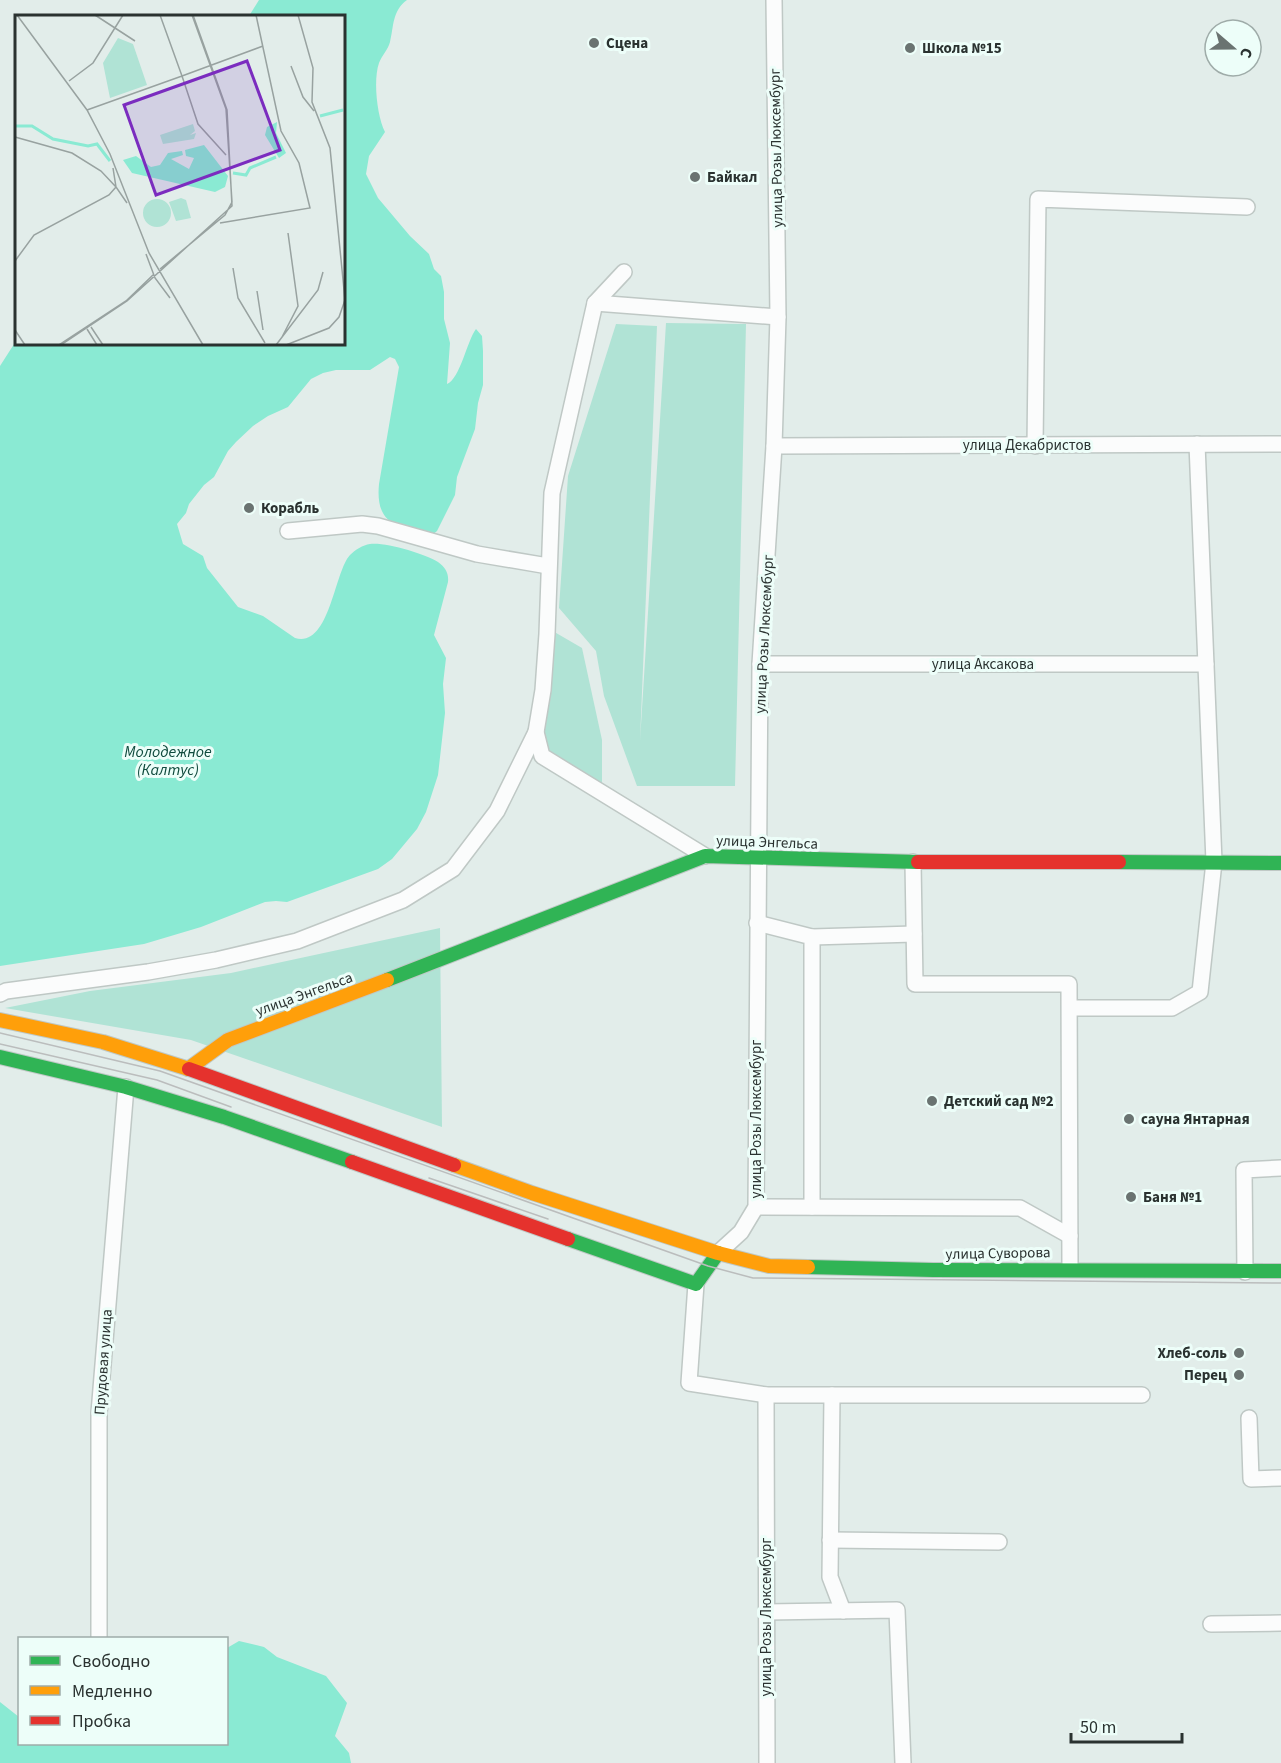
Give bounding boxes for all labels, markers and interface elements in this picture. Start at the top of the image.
inset map [15,15,345,345]
north arrow [1203,18,1263,78]
place label: Сцена [606,33,648,54]
marker: Сцена [587,36,601,50]
place label: Школа №15 [922,38,1002,59]
marker: Школа №15 [903,41,917,55]
text: С [1234,45,1258,61]
street label: улица Розы Люксембург [765,68,788,228]
place label: Байкал [707,167,757,188]
marker: Байкал [688,170,702,184]
street label: улица Декабристов [963,435,1092,456]
place label: Корабль [261,498,319,519]
marker: Корабль [242,501,256,515]
street label: улица Розы Люксембург [750,554,779,714]
street label: улица Аксакова [932,654,1034,675]
water label: Молодежное (Калтус) [124,741,212,781]
street label: улица Энгельса [716,830,818,855]
street label: улица Энгельса [253,967,356,1022]
street label: улица Розы Люксембург [746,1040,767,1198]
place label: Детский сад №2 [944,1091,1054,1112]
marker: Детский сад №2 [925,1094,939,1108]
place label: сауна Янтарная [1141,1109,1250,1130]
marker: сауна Янтарная [1122,1112,1136,1126]
place label: Баня №1 [1143,1187,1202,1208]
marker: Баня №1 [1124,1190,1138,1204]
street label: улица Суворова [945,1242,1051,1265]
street label: Прудовая улица [89,1308,118,1416]
place label: Хлеб-соль [1157,1343,1227,1364]
marker: Хлеб-соль [1232,1346,1246,1360]
place label: Перец [1184,1365,1227,1386]
marker: Перец [1232,1368,1246,1382]
street label: улица Розы Люксембург [756,1538,777,1696]
legend [18,1637,228,1745]
text: Свободно [72,1649,150,1674]
text: Медленно [72,1679,152,1704]
scale bar [1071,1706,1182,1744]
text: Пробка [72,1709,131,1734]
text: 50 m [1080,1715,1116,1740]

